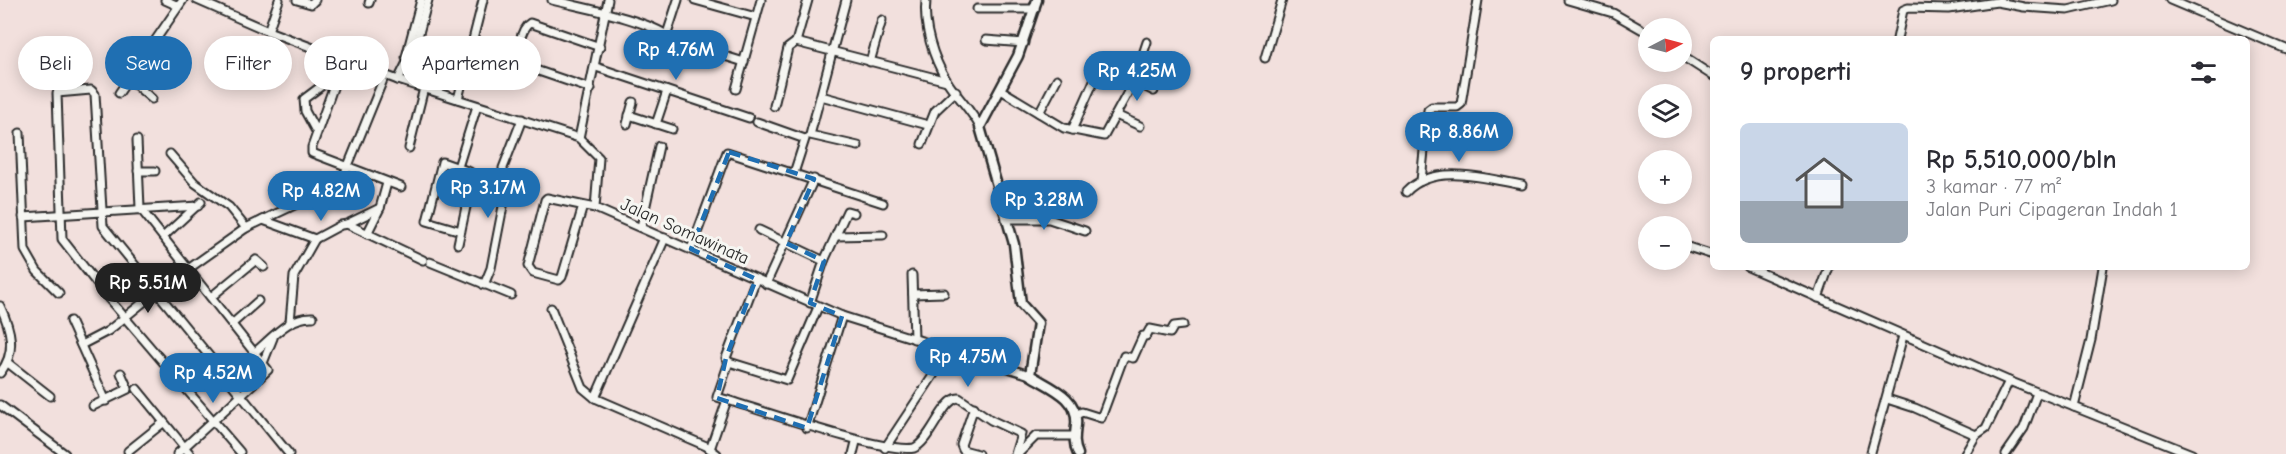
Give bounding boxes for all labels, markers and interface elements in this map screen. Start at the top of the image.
north arrow [1638,18,1692,72]
map controls [1638,18,1692,270]
pin: Rp 4.76M [614,30,738,81]
chip: Beli [18,36,93,90]
chip: Sewa [105,36,192,90]
chip: Filter [204,36,292,90]
chip: Baru [304,36,389,90]
chip: Apartemen [401,36,541,90]
text: Rp 4.76M [638,38,714,61]
pin: Rp 4.25M [1075,51,1199,102]
icon: filters [2187,56,2220,89]
text: 9 properti [1740,57,1852,87]
text: Rp 4.25M [1098,59,1176,82]
button: layers [1638,84,1692,138]
pin: Rp 8.86M [1397,112,1521,163]
text: Rp 8.86M [1419,120,1499,143]
text: Rp 5,510,000/bln [1926,145,2117,175]
icon: home [1788,147,1860,219]
button: + [1638,150,1692,204]
pin: Rp 3.17M [426,168,550,219]
pin: Rp 4.82M [259,171,383,222]
text: 3 kamar · 77 m² [1926,175,2061,198]
text: Rp 3.17M [450,176,526,199]
text: Rp 4.82M [282,179,360,202]
pin: Rp 3.28M [982,180,1106,231]
text: Rp 3.28M [1005,188,1084,211]
street label: Jalan Somawinata [617,194,752,269]
text: Jalan Puri Cipageran Indah 1 [1926,198,2178,221]
button: − [1638,216,1692,270]
pin: Rp 5.51M [86,263,210,314]
text: Rp 5.51M [109,271,187,294]
pin: Rp 4.75M [906,337,1030,388]
text: Rp 4.75M [929,345,1007,368]
pin: Rp 4.52M [151,353,275,404]
text: Rp 4.52M [174,361,252,384]

